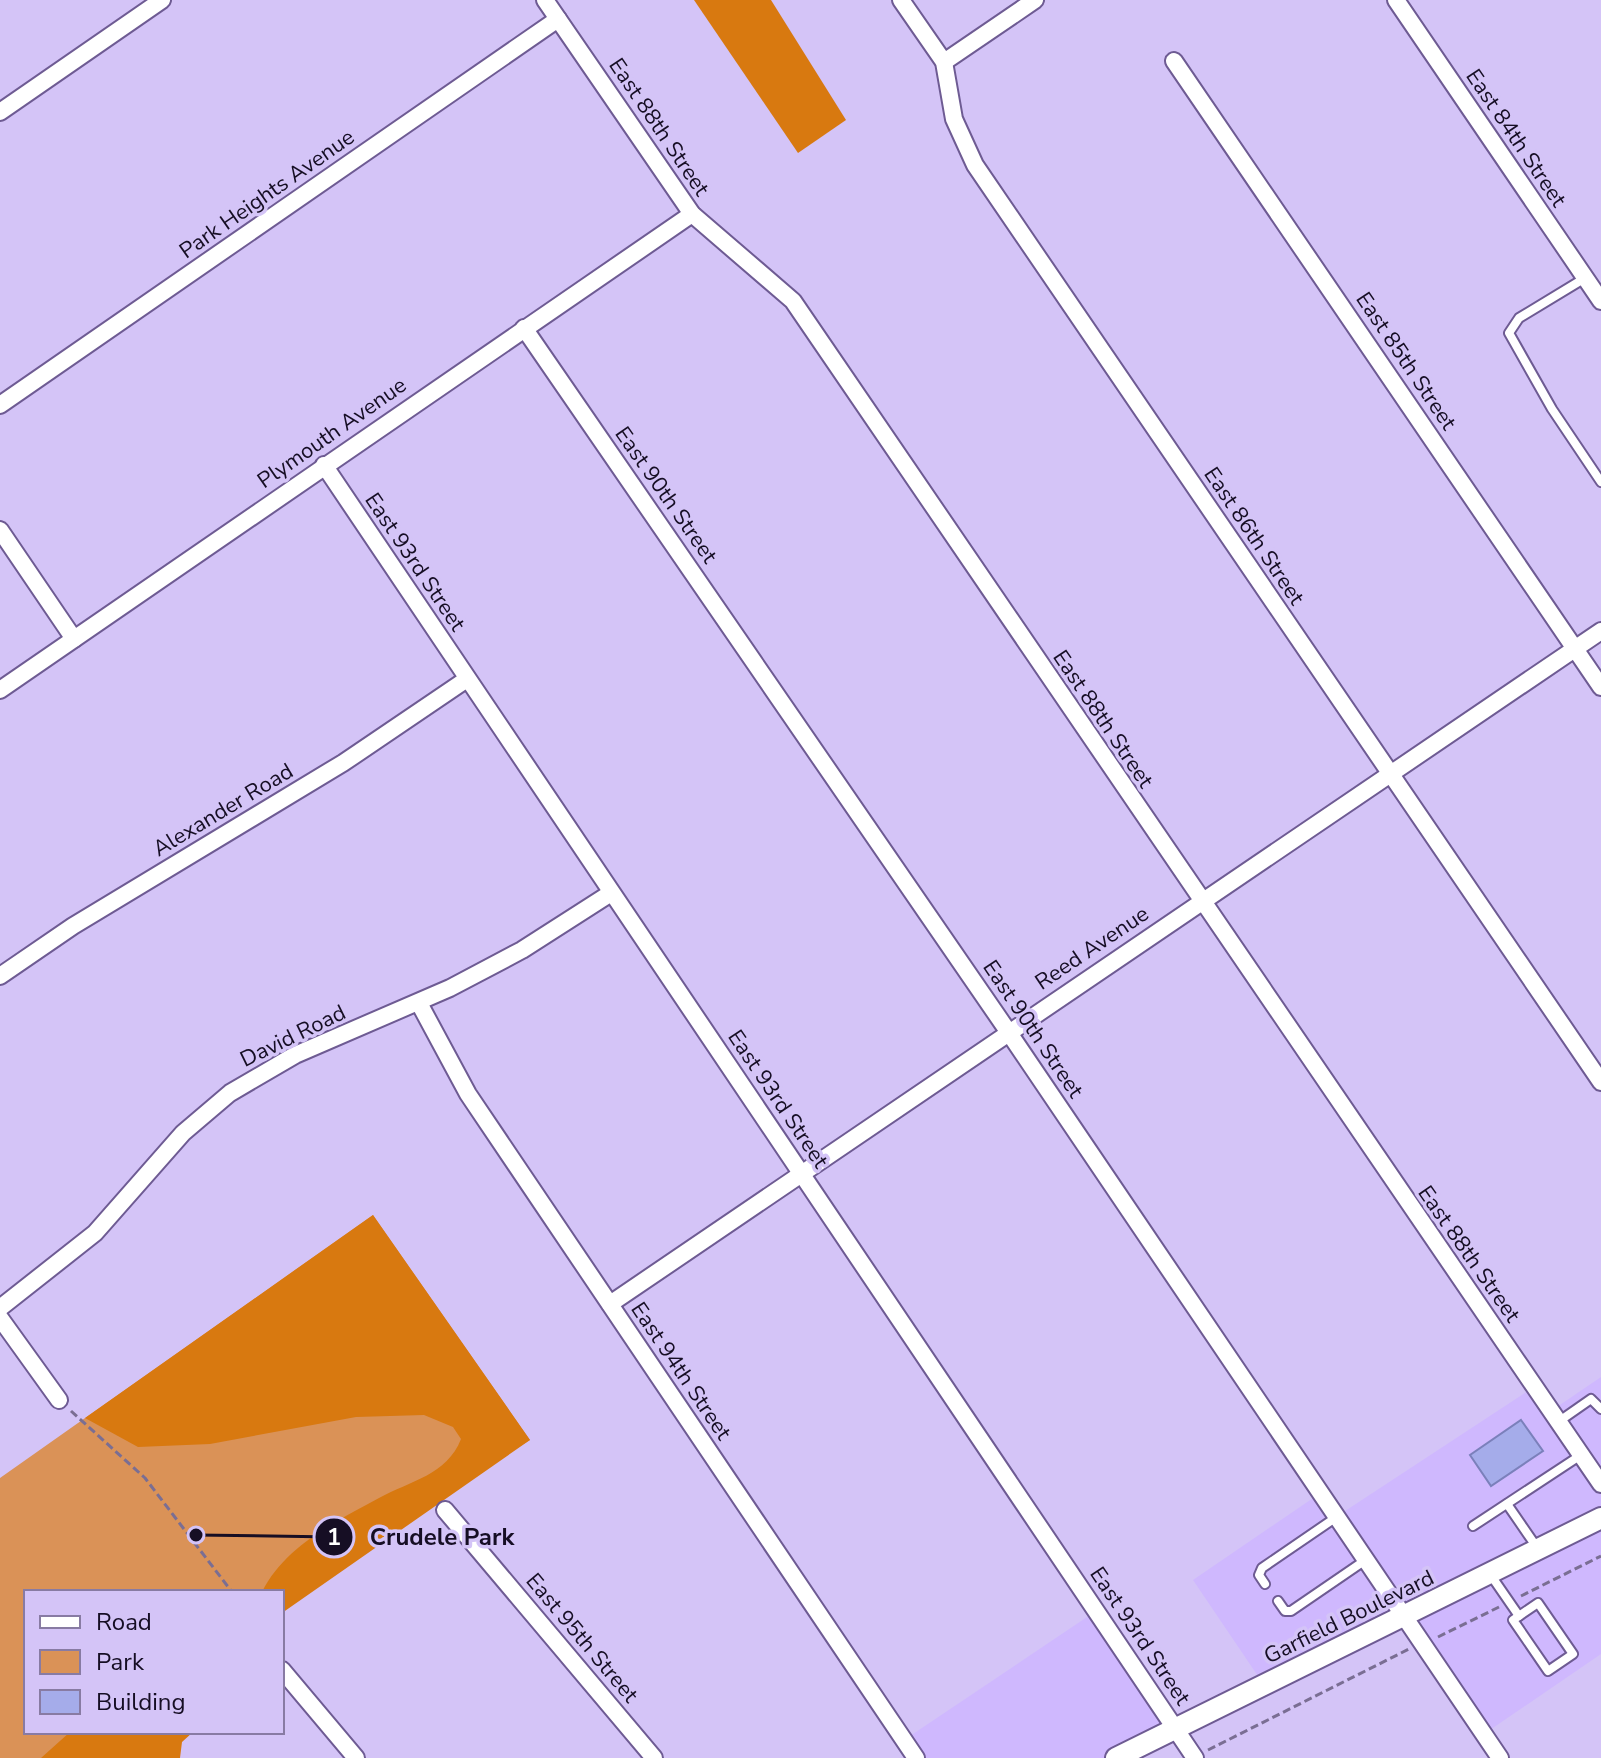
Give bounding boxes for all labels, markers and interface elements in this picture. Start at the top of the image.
street label: East 88th Street [602,52,716,202]
street label: East 84th Street [1459,63,1573,213]
street label: Park Heights Avenue [173,122,361,266]
street label: East 85th Street [1349,286,1463,436]
street label: Plymouth Avenue [251,370,413,496]
street label: East 90th Street [608,421,724,570]
street label: East 86th Street [1197,461,1311,611]
street label: East 93rd Street [358,487,473,637]
street label: East 88th Street [1046,644,1160,794]
street label: Alexander Road [147,756,299,864]
street label: Reed Avenue [1029,899,1155,997]
street label: East 90th Street [976,954,1090,1104]
street label: David Road [235,998,351,1074]
street label: East 93rd Street [721,1024,836,1174]
street label: East 88th Street [1411,1180,1527,1329]
street label: East 94th Street [624,1296,738,1446]
callout: Crudele Park [314,1513,530,1561]
text: 1 [327,1521,341,1553]
text: Crudele Park [370,1521,515,1553]
street label: East 93rd Street [1083,1561,1198,1711]
street label: Garfield Boulevard [1259,1563,1439,1671]
street label: East 95th Street [519,1567,645,1709]
legend [24,1590,284,1734]
text: Road [96,1606,152,1638]
text: Park [96,1646,145,1678]
text: Building [96,1686,186,1718]

